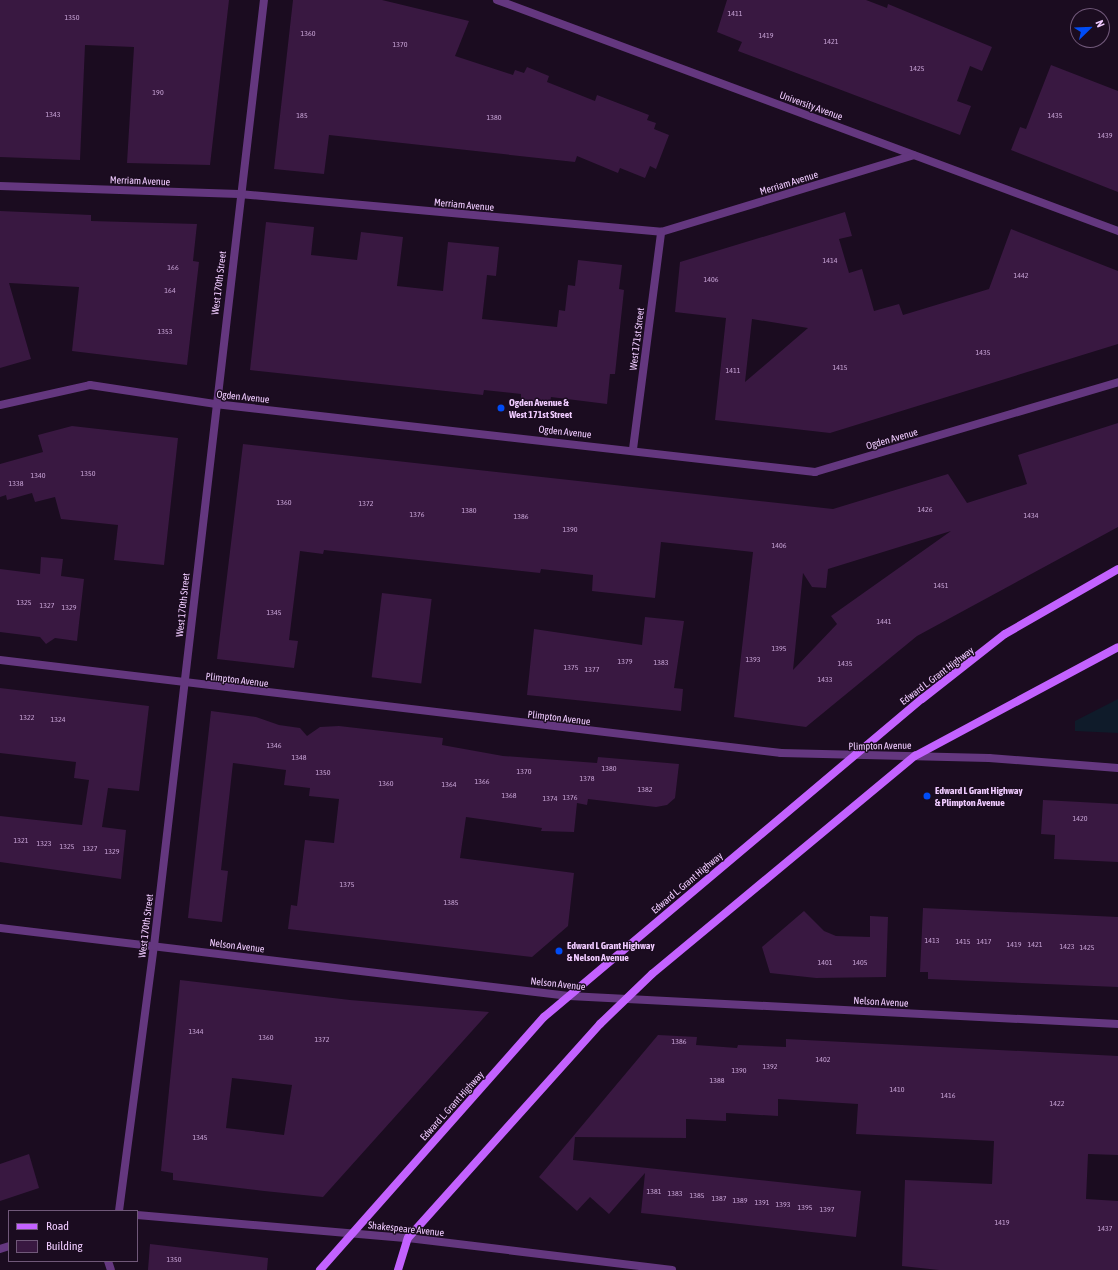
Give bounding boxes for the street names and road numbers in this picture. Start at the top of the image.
street label: University Avenue [778,89,844,123]
street label: Merriam Avenue [758,168,820,198]
street label: Merriam Avenue [110,174,170,188]
street label: Merriam Avenue [433,196,495,214]
street label: West 170th Street [209,250,229,316]
street label: West 171st Street [627,307,647,371]
street label: Ogden Avenue [216,388,270,406]
street label: Ogden Avenue [538,423,592,441]
street label: Ogden Avenue [865,426,919,452]
street label: West 170th Street [174,572,192,638]
street label: Edward L. Grant Highway [898,644,976,708]
street label: Plimpton Avenue [205,670,269,690]
street label: Plimpton Avenue [527,708,591,728]
street label: Plimpton Avenue [848,739,912,753]
street label: Edward L. Grant Highway [649,850,725,916]
street label: West 170th Street [136,893,156,959]
street label: Nelson Avenue [209,937,265,955]
street label: Nelson Avenue [530,975,586,993]
street label: Nelson Avenue [853,995,909,1009]
street label: Edward L. Grant Highway [418,1069,486,1143]
street label: Shakespeare Avenue [367,1219,445,1239]

